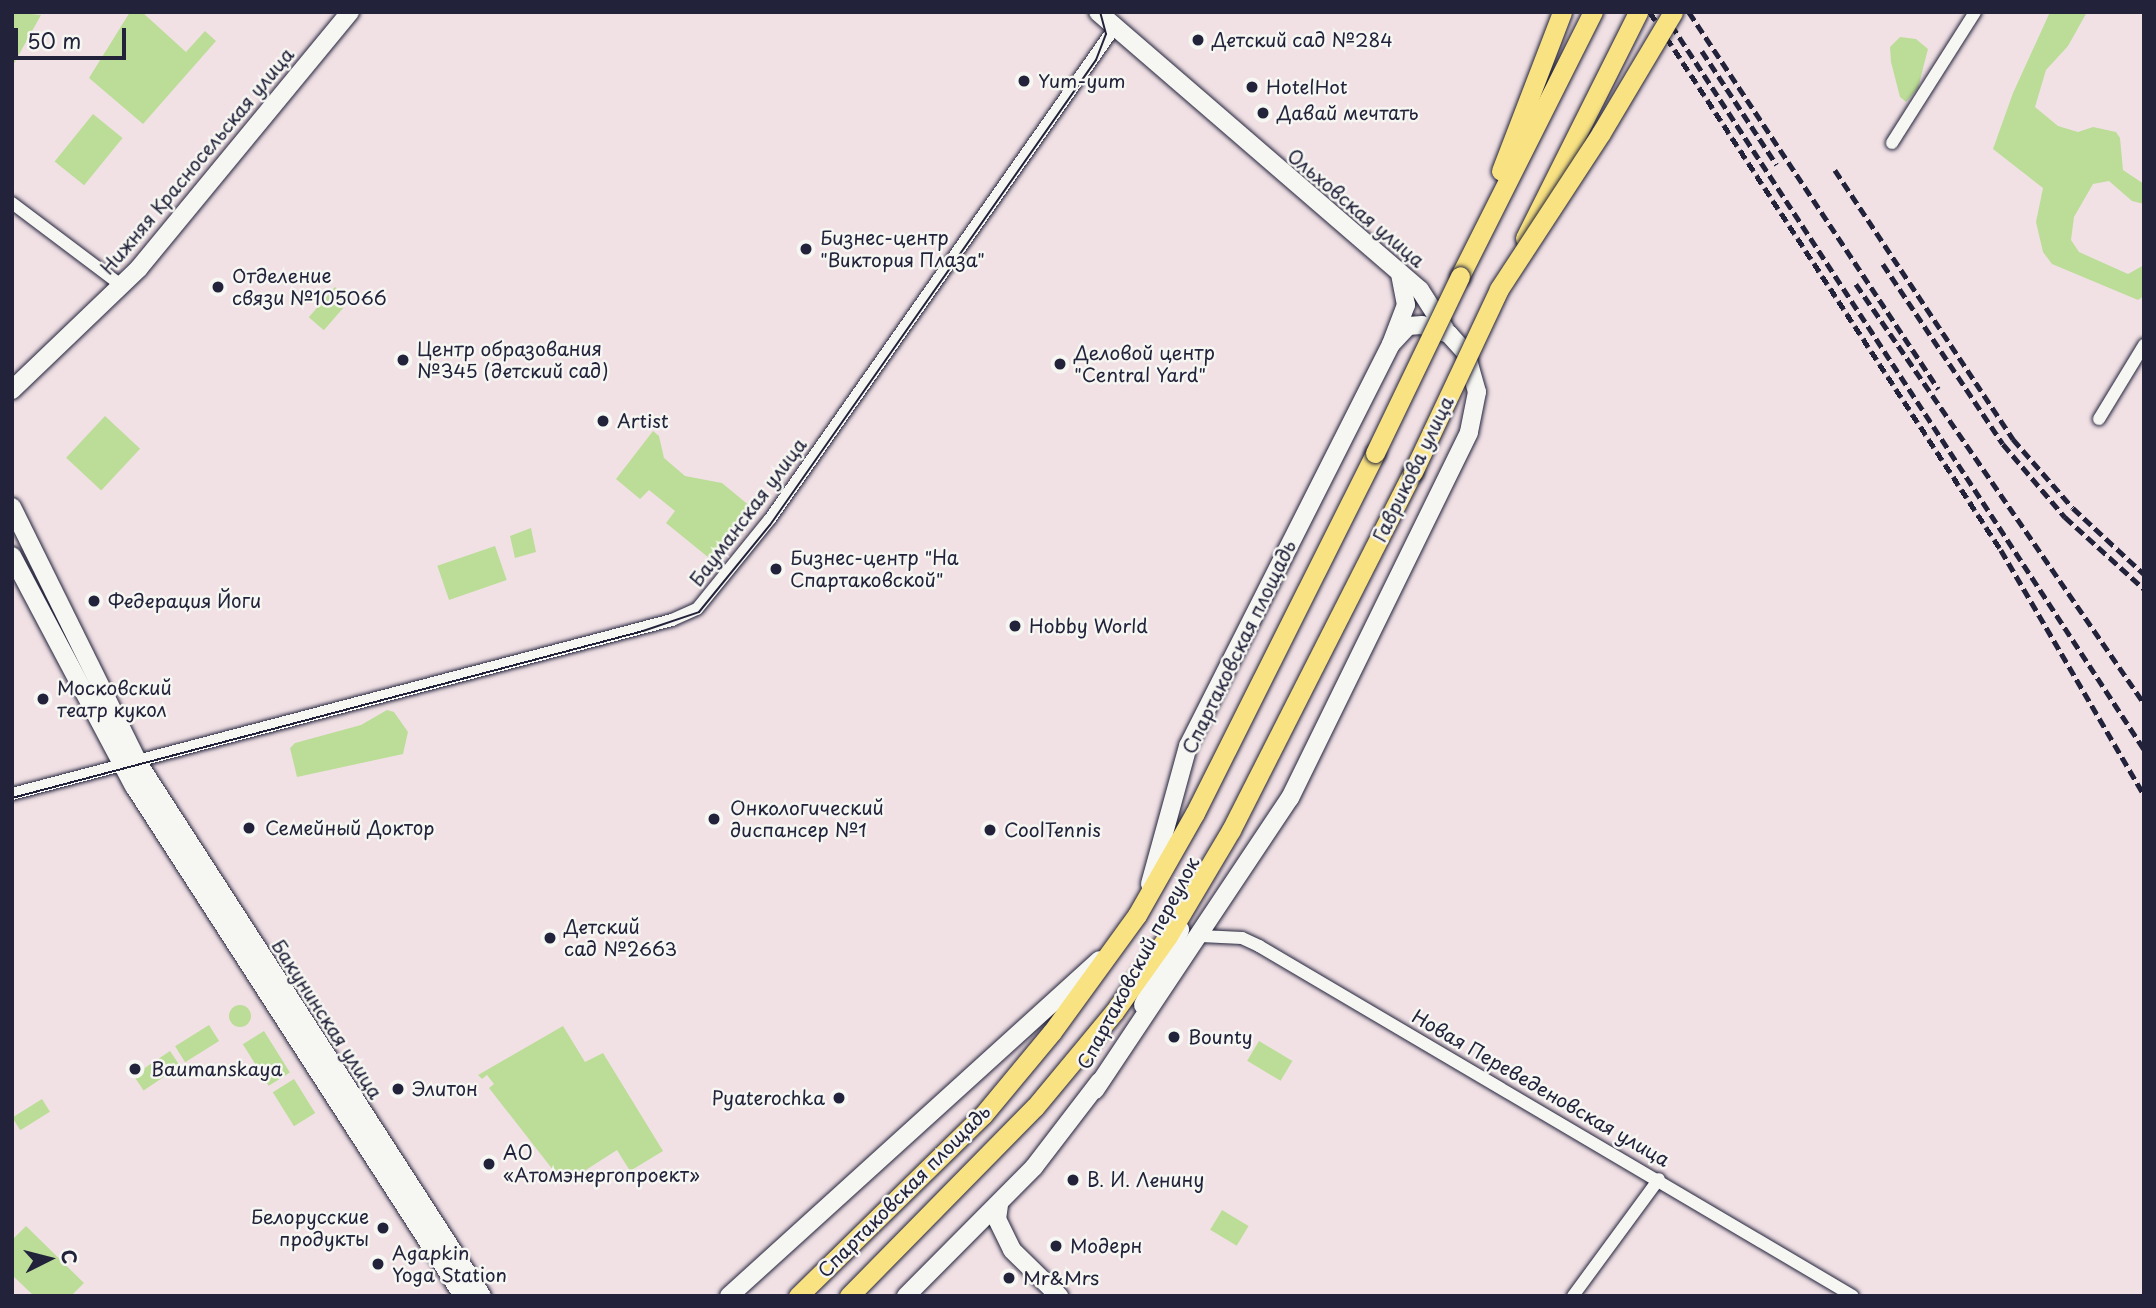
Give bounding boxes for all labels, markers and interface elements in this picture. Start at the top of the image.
scale bar [18,14,130,58]
text: 50 m [27,24,81,56]
place label: Детский сад №284 [1212,29,1394,51]
marker: Детский сад №284 [1190,32,1206,48]
street label: Нижняя Красносельская улица [95,42,299,280]
place label: Yum-yum [1038,70,1126,92]
marker: Yum-yum [1016,73,1032,89]
place label: HotelHot [1266,76,1348,98]
marker: HotelHot [1244,79,1260,95]
place label: Давай мечтать [1277,102,1418,124]
marker: Давай мечтать [1255,105,1271,121]
street label: Ольховская улица [1282,144,1430,272]
place label: Бизнес-центр "Виктория Плаза" [820,227,986,271]
marker: Бизнес-центр "Виктория Плаза" [798,241,814,257]
place label: Отделение связи №105066 [232,265,387,309]
marker: Отделение связи №105066 [210,279,226,295]
place label: Центр образования №345 (детский сад) [417,338,610,382]
place label: Деловой центр "Central Yard" [1074,342,1215,386]
marker: Центр образования №345 (детский сад) [395,352,411,368]
marker: Деловой центр "Central Yard" [1052,356,1068,372]
street label: Гаврикова улица [1368,392,1458,546]
place label: Artist [617,410,668,432]
marker: Artist [595,413,611,429]
street label: Бауманская улица [685,433,811,591]
street label: Спартаковская площадь [1177,536,1301,758]
place label: Бизнес-центр "На Спартаковской" [790,547,959,591]
marker: Бизнес-центр "На Спартаковской" [768,561,784,577]
place label: Федерация Йоги [108,590,261,612]
marker: Федерация Йоги [86,593,102,609]
place label: Hobby World [1029,615,1148,637]
marker: Hobby World [1007,618,1023,634]
place label: Московский театр кукол [57,677,172,721]
marker: Московский театр кукол [35,691,51,707]
place label: Онкологический диспансер №1 [730,797,884,841]
marker: Онкологический диспансер №1 [704,809,724,829]
place label: Семейный Доктор [265,817,435,839]
marker: Семейный Доктор [239,818,259,838]
place label: CoolTennis [1004,819,1101,841]
marker: CoolTennis [982,822,998,838]
street label: Спартаковский переулок [1072,853,1204,1073]
place label: Детский сад №2663 [564,916,677,960]
marker: Детский сад №2663 [542,930,558,946]
street label: Бакунинская улица [267,934,387,1104]
street label: Новая Переведеновская улица [1408,1004,1674,1172]
place label: Bounty [1188,1026,1253,1048]
marker: Bounty [1166,1029,1182,1045]
place label: Baumanskaya [151,1058,282,1080]
marker: Baumanskaya [125,1059,145,1079]
place label: Элитон [412,1078,478,1100]
marker: Элитон [390,1081,406,1097]
place label: Pyaterochka [712,1087,825,1109]
marker: Pyaterochka [831,1090,847,1106]
street label: Спартаковская площадь [813,1100,995,1282]
place label: АО «Атомэнергопроект» [503,1142,700,1186]
marker: АО «Атомэнергопроект» [481,1156,497,1172]
place label: В. И. Ленину [1087,1169,1205,1191]
marker: В. И. Ленину [1065,1172,1081,1188]
place label: Белорусские продукты [251,1206,369,1250]
marker: Белорусские продукты [375,1220,391,1236]
north arrow [14,1224,84,1294]
place label: Модерн [1070,1235,1142,1257]
marker: Модерн [1048,1238,1064,1254]
place label: Agapkin Yoga Station [392,1242,507,1286]
text: С [55,1248,85,1265]
marker: Agapkin Yoga Station [370,1256,386,1272]
place label: Mr&Mrs [1023,1267,1099,1289]
marker: Mr&Mrs [1001,1270,1017,1286]

